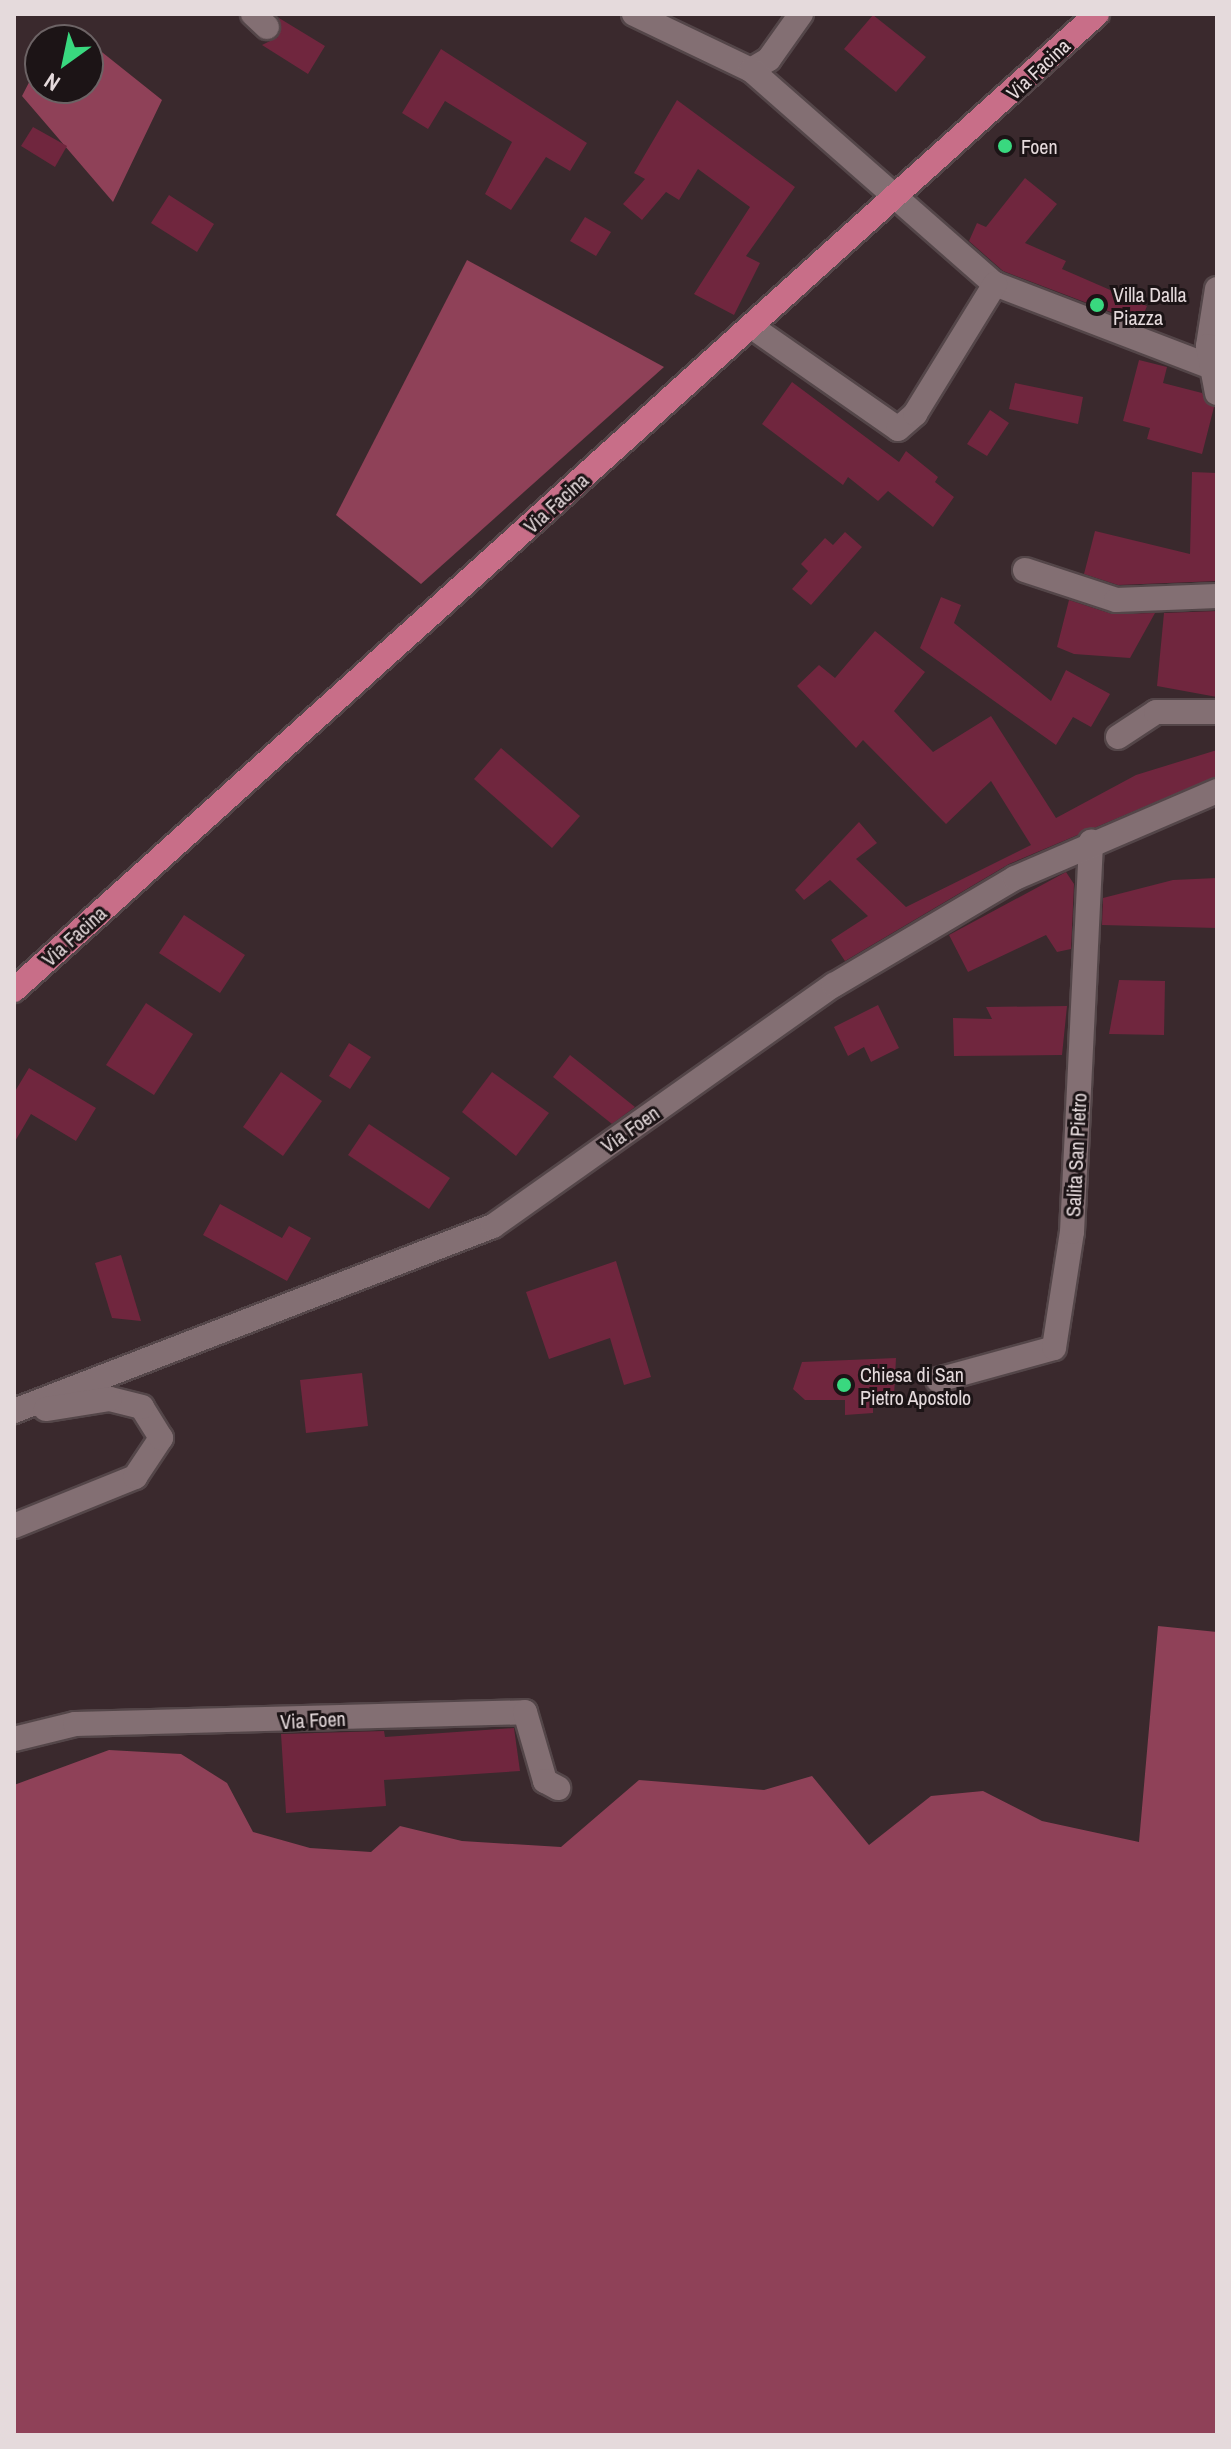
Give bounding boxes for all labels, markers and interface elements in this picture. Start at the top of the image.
north arrow [24,24,104,104]
street label: Via Facina [1001,34,1075,104]
text: N [38,66,66,99]
place label: Foen [1021,134,1058,158]
marker: Foen [996,137,1014,155]
place label: Villa Dalla Piazza [1113,282,1187,329]
marker: Villa Dalla Piazza [1088,296,1106,314]
street label: Via Facina [519,468,593,538]
street label: Via Facina [37,901,111,971]
street label: Salita San Pietro [1061,1092,1091,1218]
street label: Via Foen [596,1100,664,1158]
place label: Chiesa di San Pietro Apostolo [860,1362,972,1409]
marker: Chiesa di San Pietro Apostolo [835,1376,853,1394]
street label: Via Foen [280,1706,346,1734]

